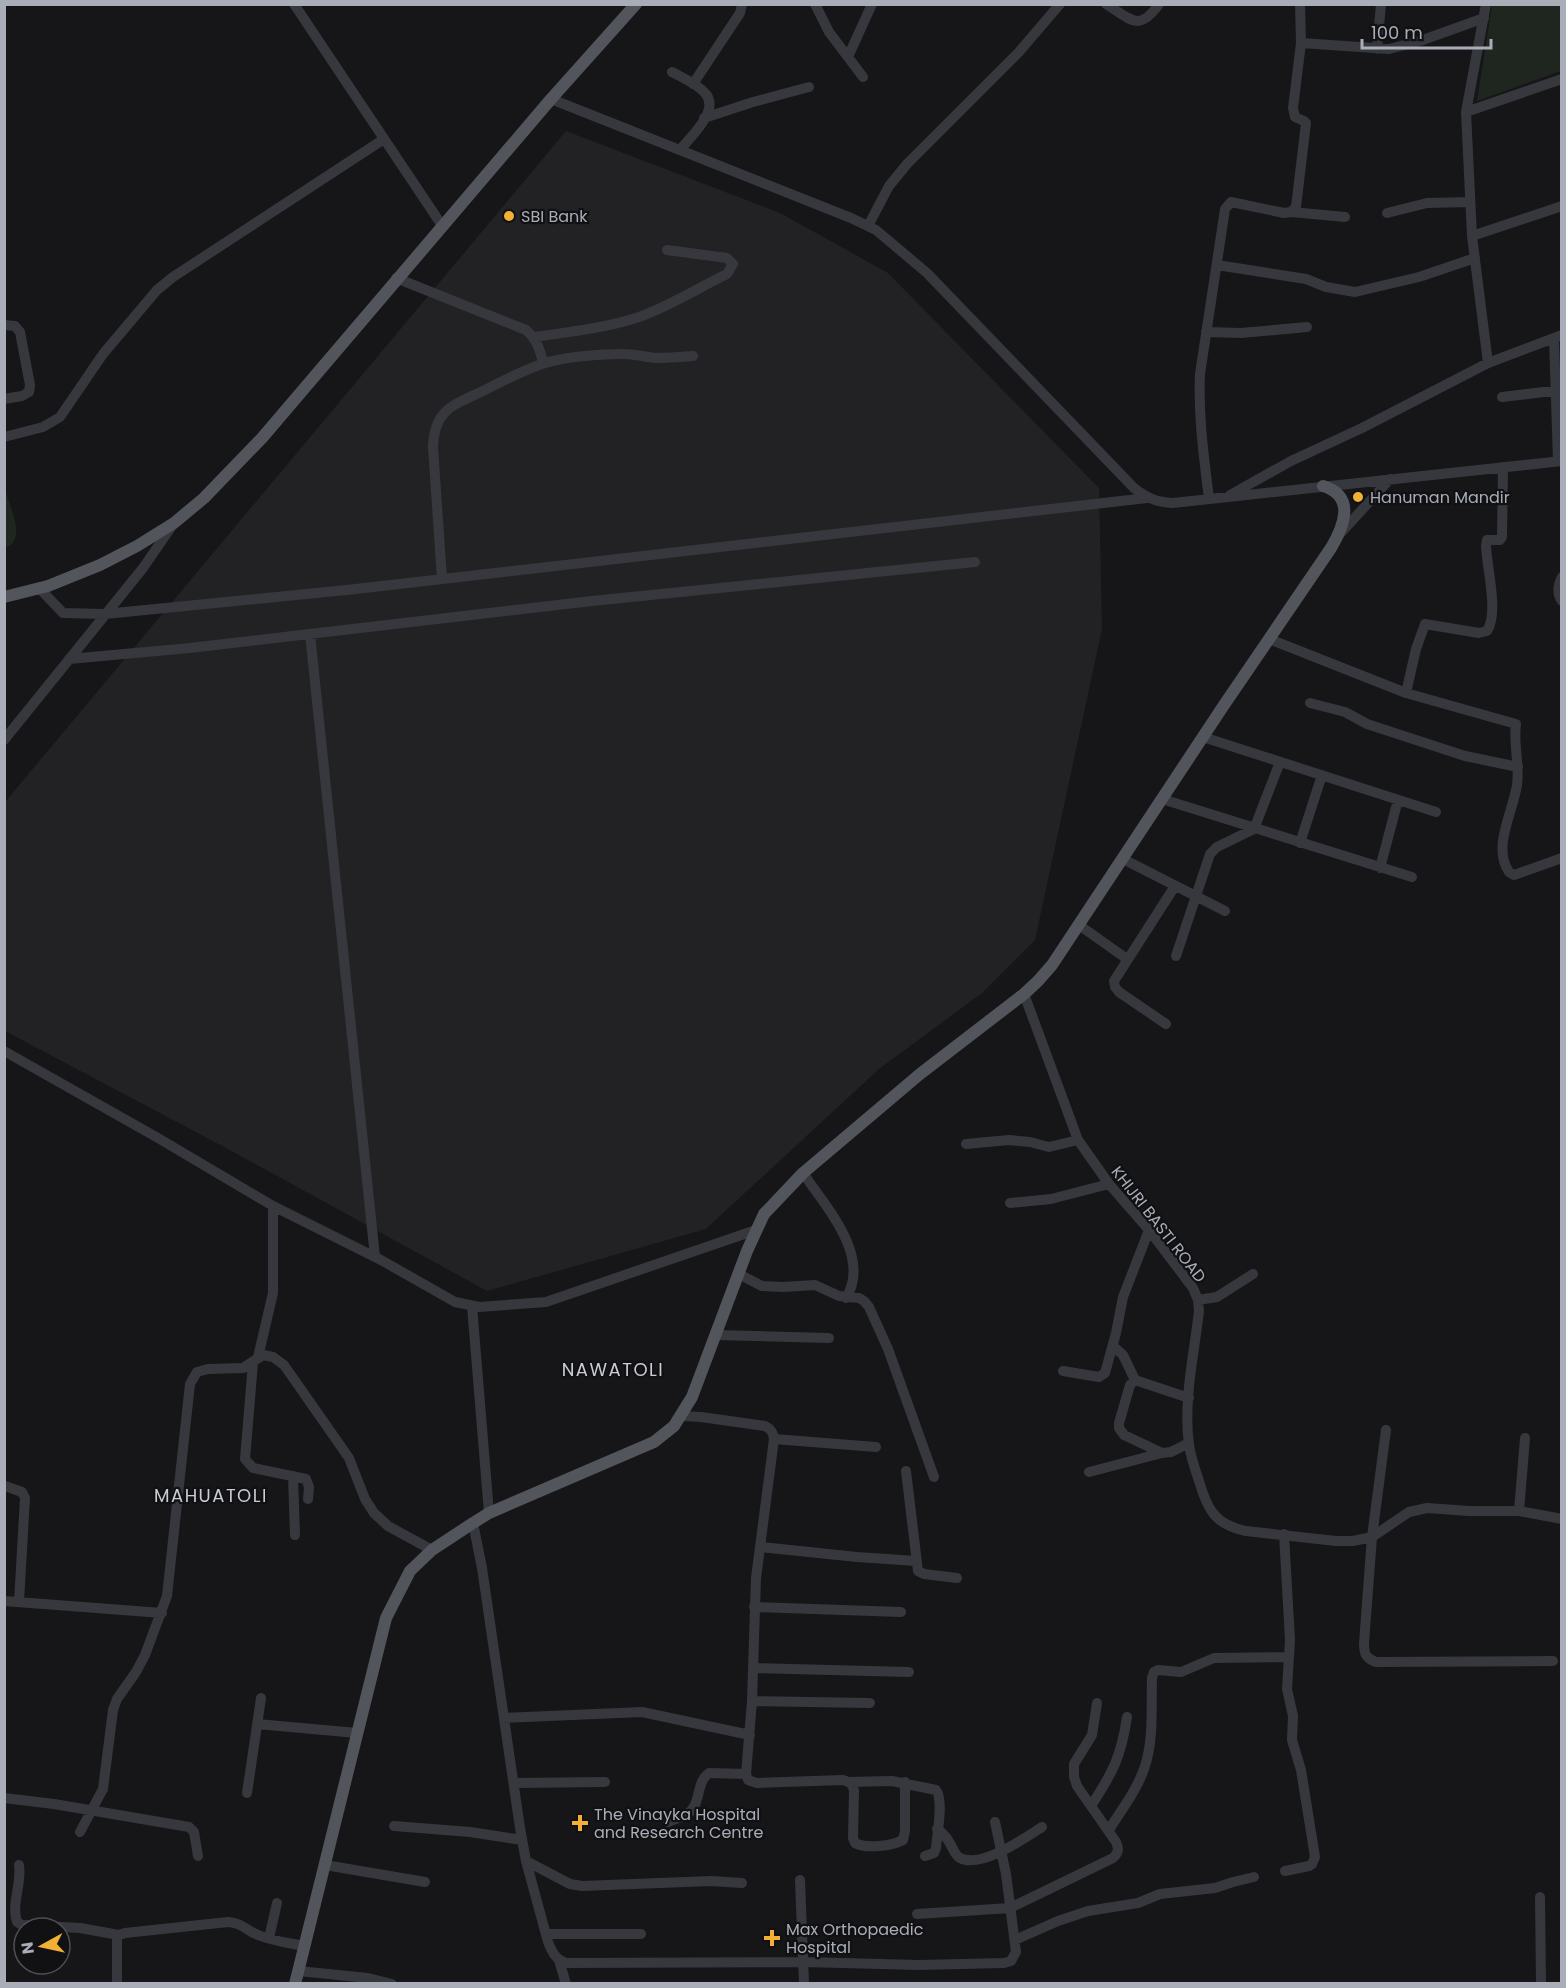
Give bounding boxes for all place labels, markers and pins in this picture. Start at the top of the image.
place label: SBI Bank [521,205,588,228]
marker: SBI Bank [502,209,516,223]
place label: Hanuman Mandir [1370,486,1510,509]
marker: Hanuman Mandir [1351,490,1365,504]
place label: The Vinayka Hospital and Research Centre [594,1803,763,1844]
marker: The Vinayka Hospital and Research Centre [571,1814,589,1832]
place label: Max Orthopaedic Hospital [786,1918,924,1959]
marker: Max Orthopaedic Hospital [763,1929,781,1947]

